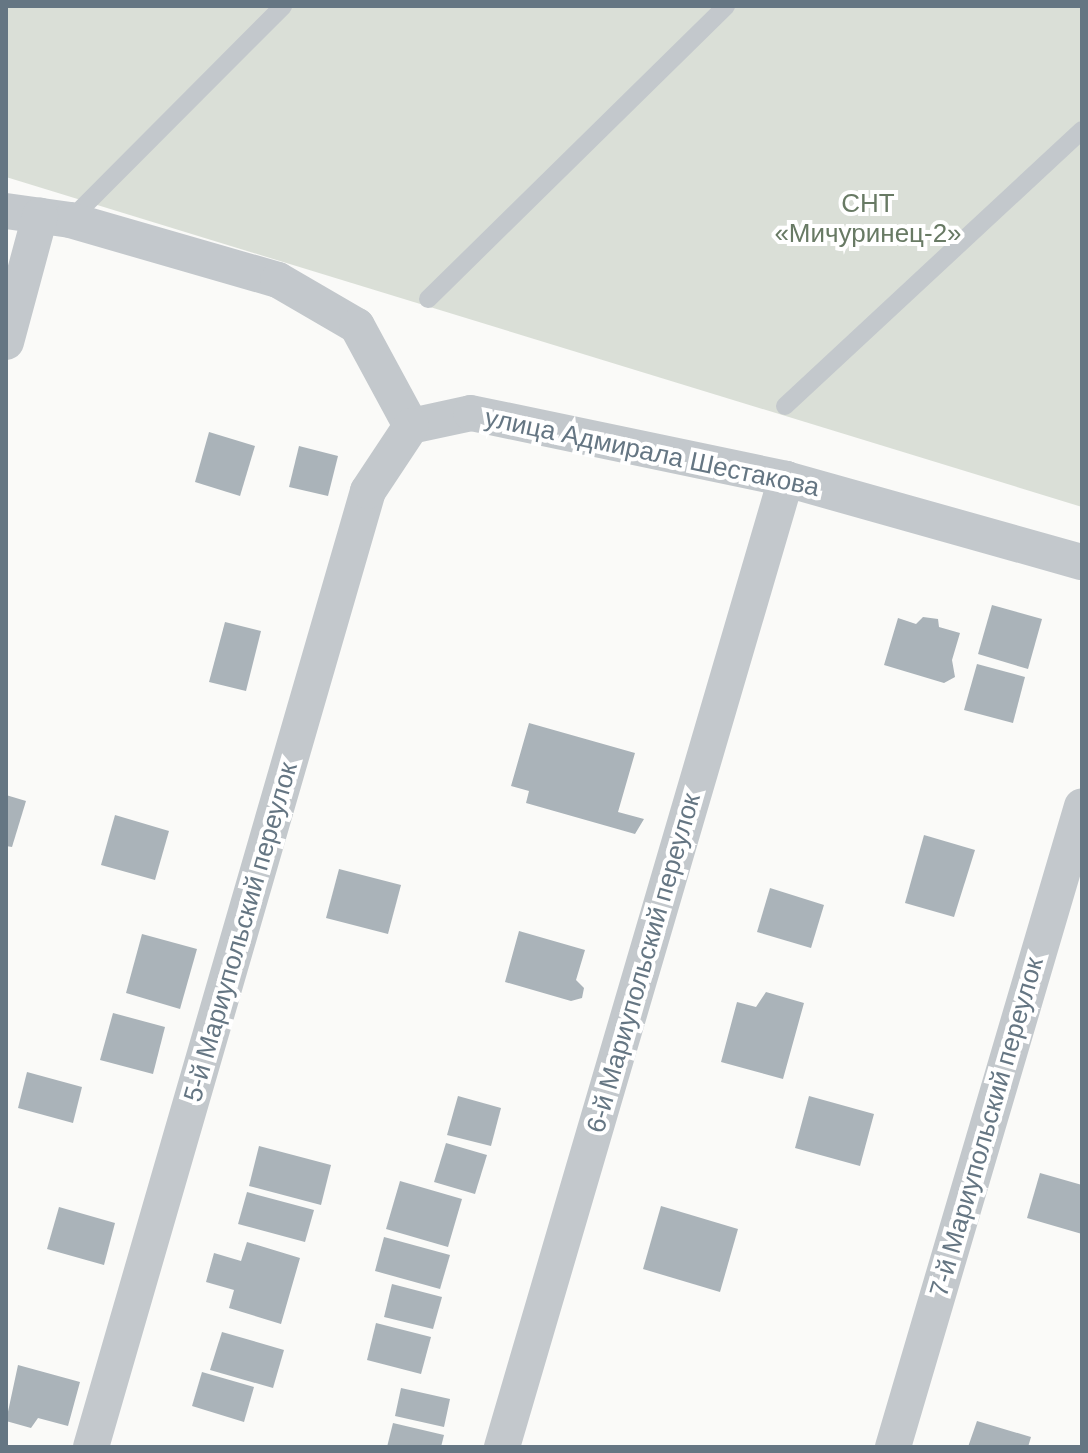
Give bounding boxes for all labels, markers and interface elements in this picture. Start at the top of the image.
park label: СНТ «Мичуринец-2» [774,188,962,250]
street label: улица Адмирала Шестакова [482,402,822,504]
street label: 5-й Мариупольский переулок [178,759,304,1105]
street label: 6-й Мариупольский переулок [581,790,707,1136]
street label: 7-й Мариупольский переулок [924,954,1050,1300]

